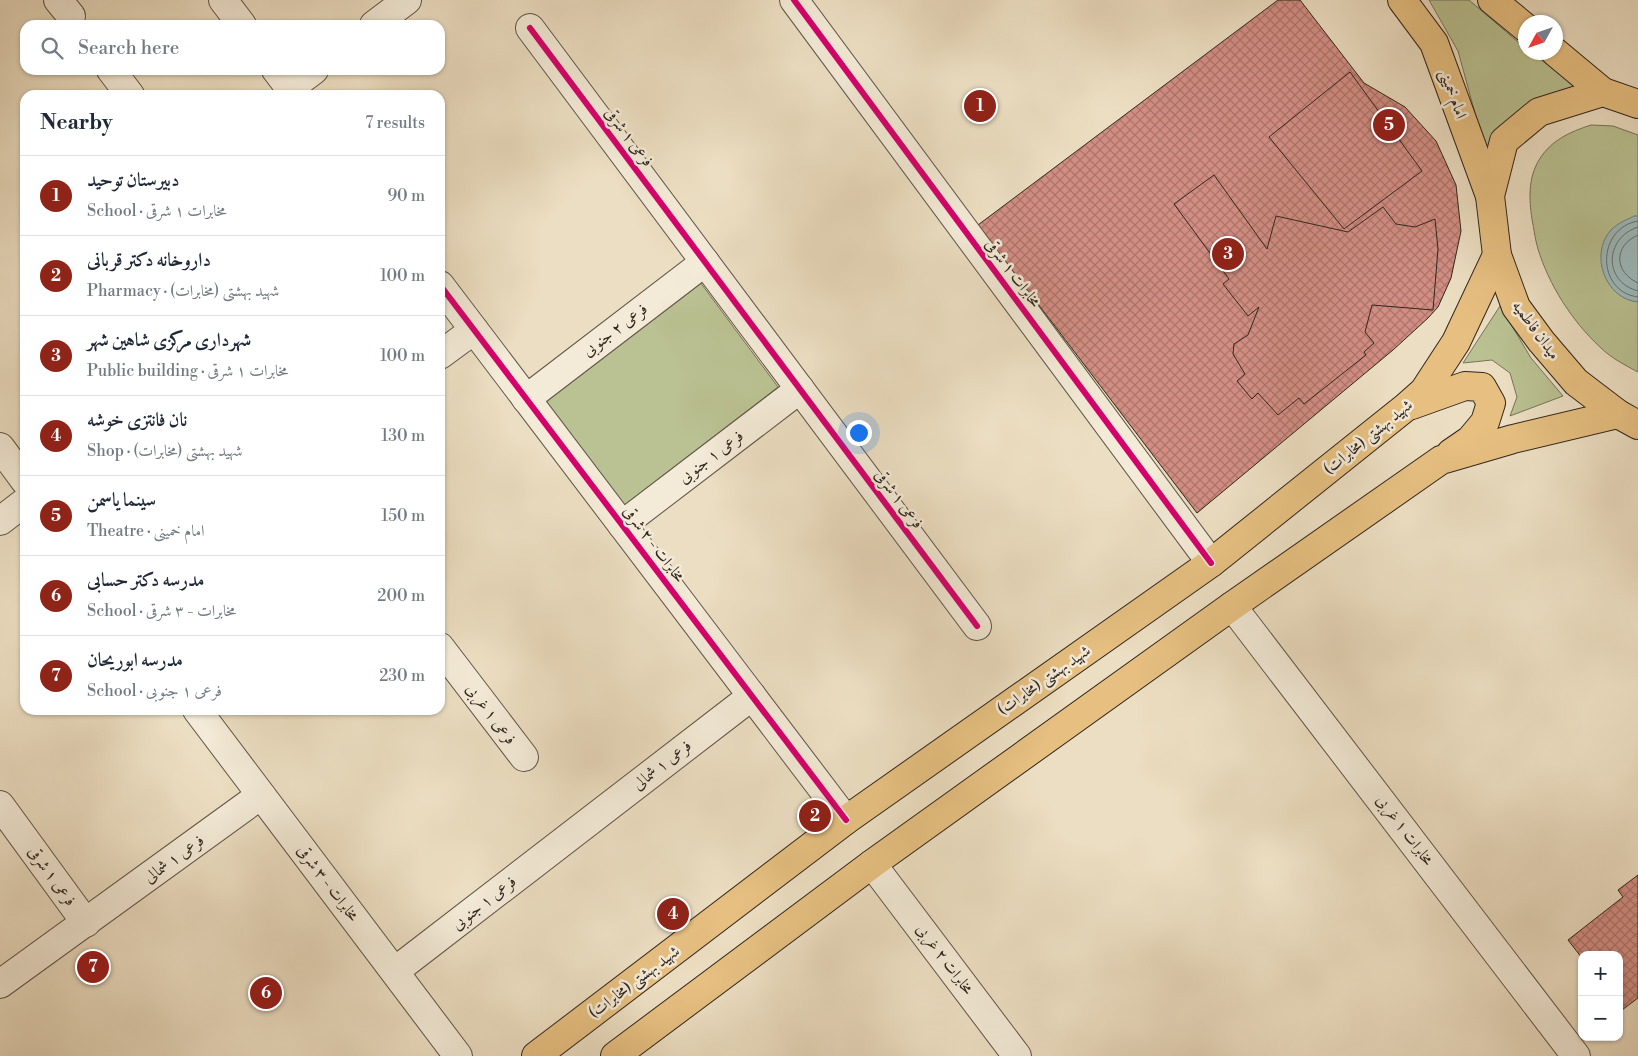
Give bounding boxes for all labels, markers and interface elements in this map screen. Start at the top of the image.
north arrow [1518,15,1563,60]
search box [20,20,445,75]
icon: search [38,34,66,62]
text: Search here [78,36,179,60]
street label: امام خمینی [1431,67,1471,123]
pin: 1 [964,87,996,125]
street label: فرعی ۱ شرقی [600,103,658,171]
pin: 5 [1373,106,1405,144]
text: Nearby [40,110,113,136]
text: 7 results [365,113,425,133]
text: دبیرستان توحید [87,168,179,192]
text: 1 [52,186,60,206]
text: 90 m [387,186,425,206]
text: School · مخابرات ۱ شرقی [87,201,227,221]
street label: مخابرات ۱ شرقی [981,235,1046,312]
pin: 3 [1212,235,1244,273]
text: داروخانه دکتر قربانی [87,248,211,272]
text: 2 [51,266,61,286]
text: 100 m [380,266,425,286]
text: Pharmacy · شهید بهشتی (مخابرات) [87,281,279,301]
street label: میدان فاطمیه [1508,296,1564,364]
street label: فرعی ۲ جنوبی [579,299,652,362]
text: شهرداری مرکزی شاهین شهر [87,328,251,352]
text: 3 [51,346,61,366]
text: 100 m [380,346,425,366]
text: Public building · مخابرات ۱ شرقی [87,361,288,381]
street label: شهید بهشتی (مخابرات) [1319,395,1417,480]
text: نان فانتزی خوشه [87,408,187,432]
your location [846,420,872,446]
text: 4 [51,426,61,446]
text: 130 m [381,426,425,446]
street label: فرعی ۱ جنوبی [675,426,748,489]
text: Shop · شهید بهشتی (مخابرات) [87,441,242,461]
street label: فرعی ۱ شرقی [870,465,928,533]
text: سینما یاسمن [87,488,156,512]
street label: مخابرات - ۲ شرقی [619,502,689,586]
text: 5 [51,506,61,526]
text: 150 m [381,506,425,526]
text: Theatre · امام خمینی [87,521,205,541]
text: مدرسه دکتر حسابی [87,568,204,592]
text: 6 [51,586,61,606]
text: 200 m [377,586,425,606]
text: School · مخابرات - ۳ شرقی [87,601,236,621]
street label: شهید بهشتی (مخابرات) [994,640,1095,720]
text: مدرسه ابوریحان [87,648,183,672]
text: 7 [51,666,61,686]
text: 230 m [379,666,425,686]
street label: فرعی ۱ غربی [461,679,521,749]
text: School · فرعی ۱ جنوبی [87,681,222,701]
street label: فرعی ۱ شمالی [628,736,696,794]
street label: مخابرات ۱ غربی [1371,791,1438,870]
pin: 2 [799,797,831,835]
street label: فرعی ۱ شمالی [140,830,208,888]
street label: مخابرات - ۳ شرقی [293,841,363,925]
street label: فرعی ۱ شرقی [24,842,80,910]
street label: فرعی ۱ جنوبی [448,872,521,935]
pin: 4 [657,895,689,933]
street label: مخابرات ۲ غربی [911,920,978,999]
street label: شهید بهشتی (مخابرات) [584,941,684,1024]
pin: 7 [77,948,109,986]
map controls [1578,951,1623,1041]
button: + [1578,951,1623,996]
pin: 6 [250,974,282,1012]
button: − [1578,996,1623,1041]

